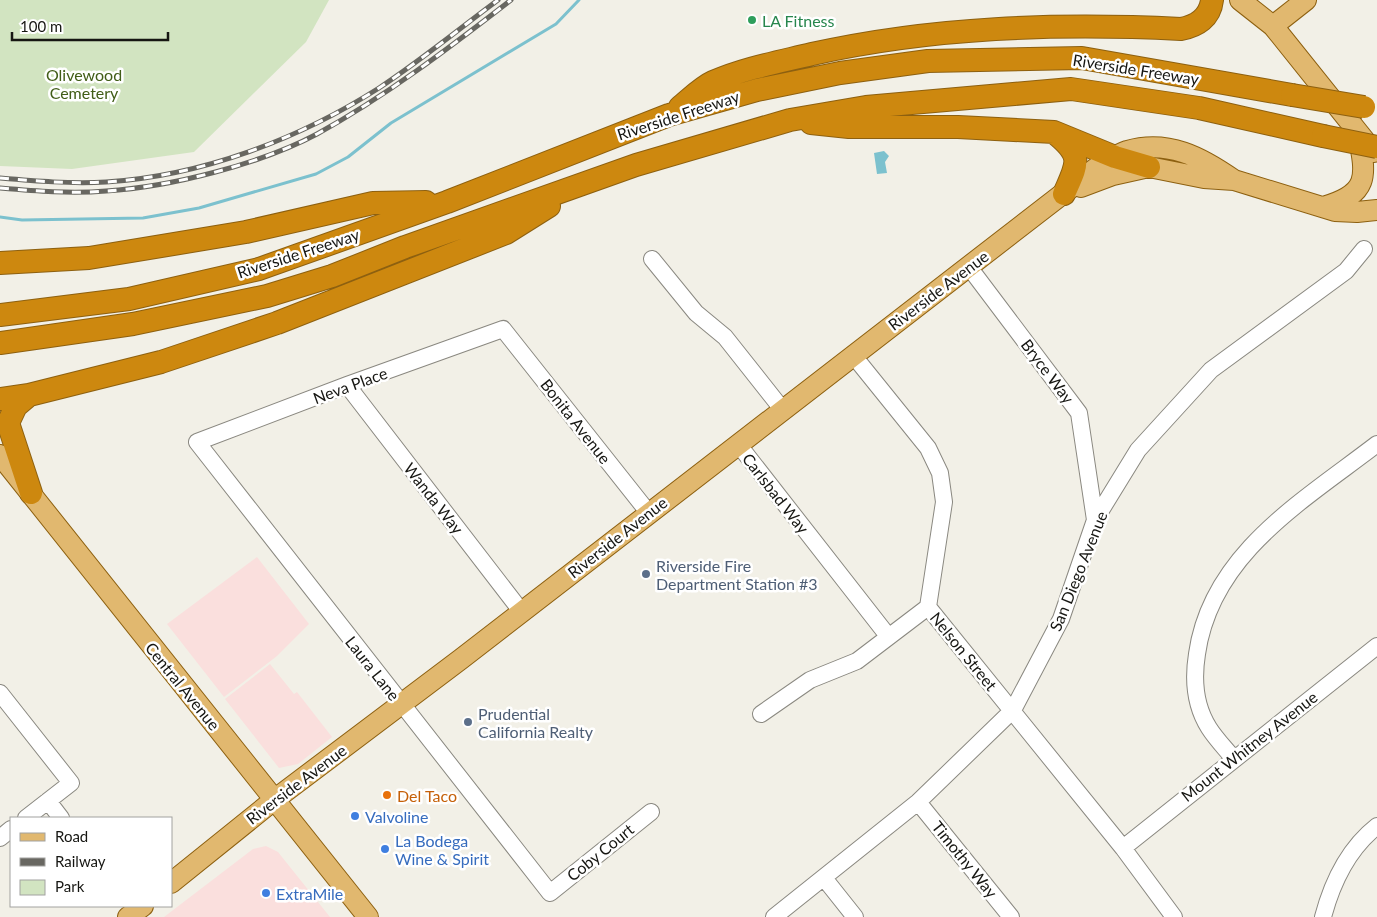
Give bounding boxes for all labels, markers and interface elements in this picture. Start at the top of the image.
scale bar [12,10,169,42]
place label: LA Fitness [762,11,835,30]
marker: LA Fitness [746,14,758,26]
text: 100 m [20,17,62,35]
street label: Riverside Freeway [1072,50,1201,88]
park label: Olivewood Cemetery [46,65,122,102]
street label: Riverside Freeway [614,86,742,144]
street label: Riverside Freeway [234,224,362,282]
street label: Riverside Avenue [884,246,992,334]
street label: Bryce Way [1018,335,1079,407]
street label: Neva Place [310,363,390,407]
street label: Bonita Avenue [537,375,615,467]
street label: Carlsbad Way [739,449,814,537]
street label: Wanda Way [400,459,468,538]
street label: Riverside Avenue [564,492,670,582]
street label: San Diego Avenue [1045,508,1111,634]
place label: Riverside Fire Department Station #3 [656,556,818,593]
marker: Riverside Fire Department Station #3 [640,568,652,580]
street label: Nelson Street [927,608,1002,694]
street label: Laura Lane [342,632,404,704]
street label: Central Avenue [142,638,224,734]
street label: Mount Whitney Avenue [1177,687,1321,805]
place label: Prudential California Realty [478,704,594,741]
marker: Prudential California Realty [462,716,474,728]
street label: Riverside Avenue [242,740,350,828]
place label: Del Taco [397,786,457,805]
marker: Del Taco [381,789,393,801]
place label: Valvoline [365,807,428,826]
marker: Valvoline [349,810,361,822]
legend [10,817,172,907]
street label: Timothy Way [928,817,1002,902]
street label: Coby Court [563,819,637,885]
text: Road [55,827,88,845]
place label: La Bodega Wine & Spirit [395,831,489,868]
marker: La Bodega Wine & Spirit [379,843,391,855]
text: Railway [55,852,106,870]
text: Park [55,877,85,895]
place label: ExtraMile [276,884,343,903]
marker: ExtraMile [260,887,272,899]

